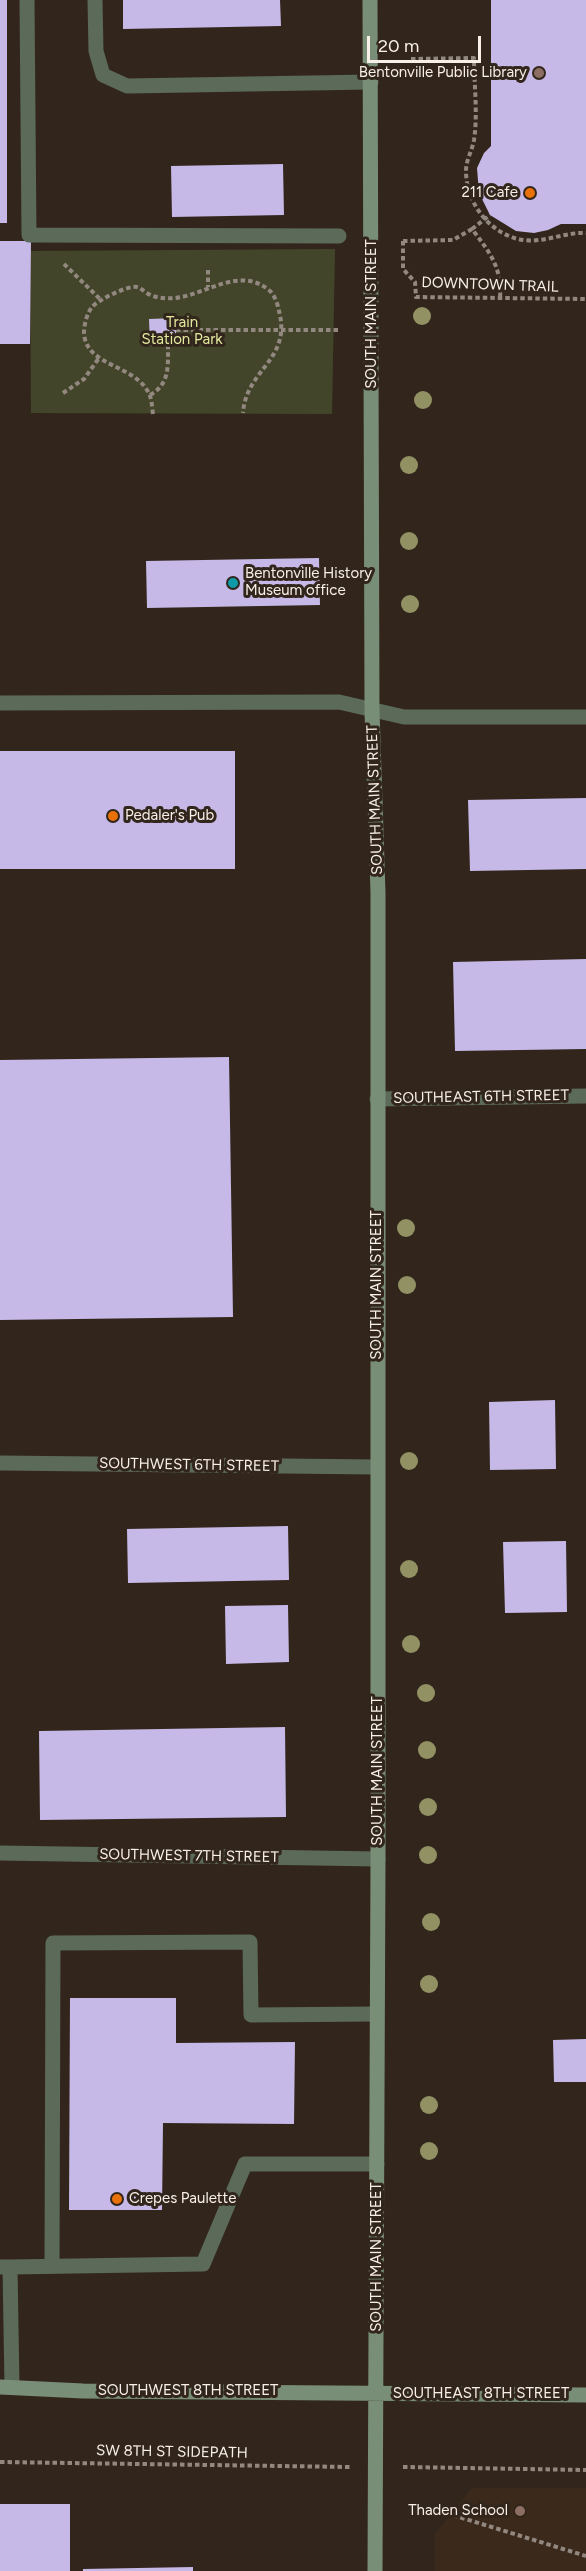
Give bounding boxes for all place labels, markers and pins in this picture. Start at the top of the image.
place label: Bentonville Public Library [359,64,527,82]
marker: Bentonville Public Library [532,66,546,80]
place label: 211 Cafe [461,184,518,202]
marker: 211 Cafe [523,186,537,200]
place label: Bentonville History Museum office [245,565,372,600]
marker: Bentonville History Museum office [226,576,240,590]
place label: Pedaler's Pub [125,807,214,825]
marker: Pedaler's Pub [106,809,120,823]
place label: Crepes Paulette [129,2190,236,2208]
marker: Crepes Paulette [110,2192,124,2206]
place label: Thaden School [408,2502,508,2520]
marker: Thaden School [513,2504,527,2518]

